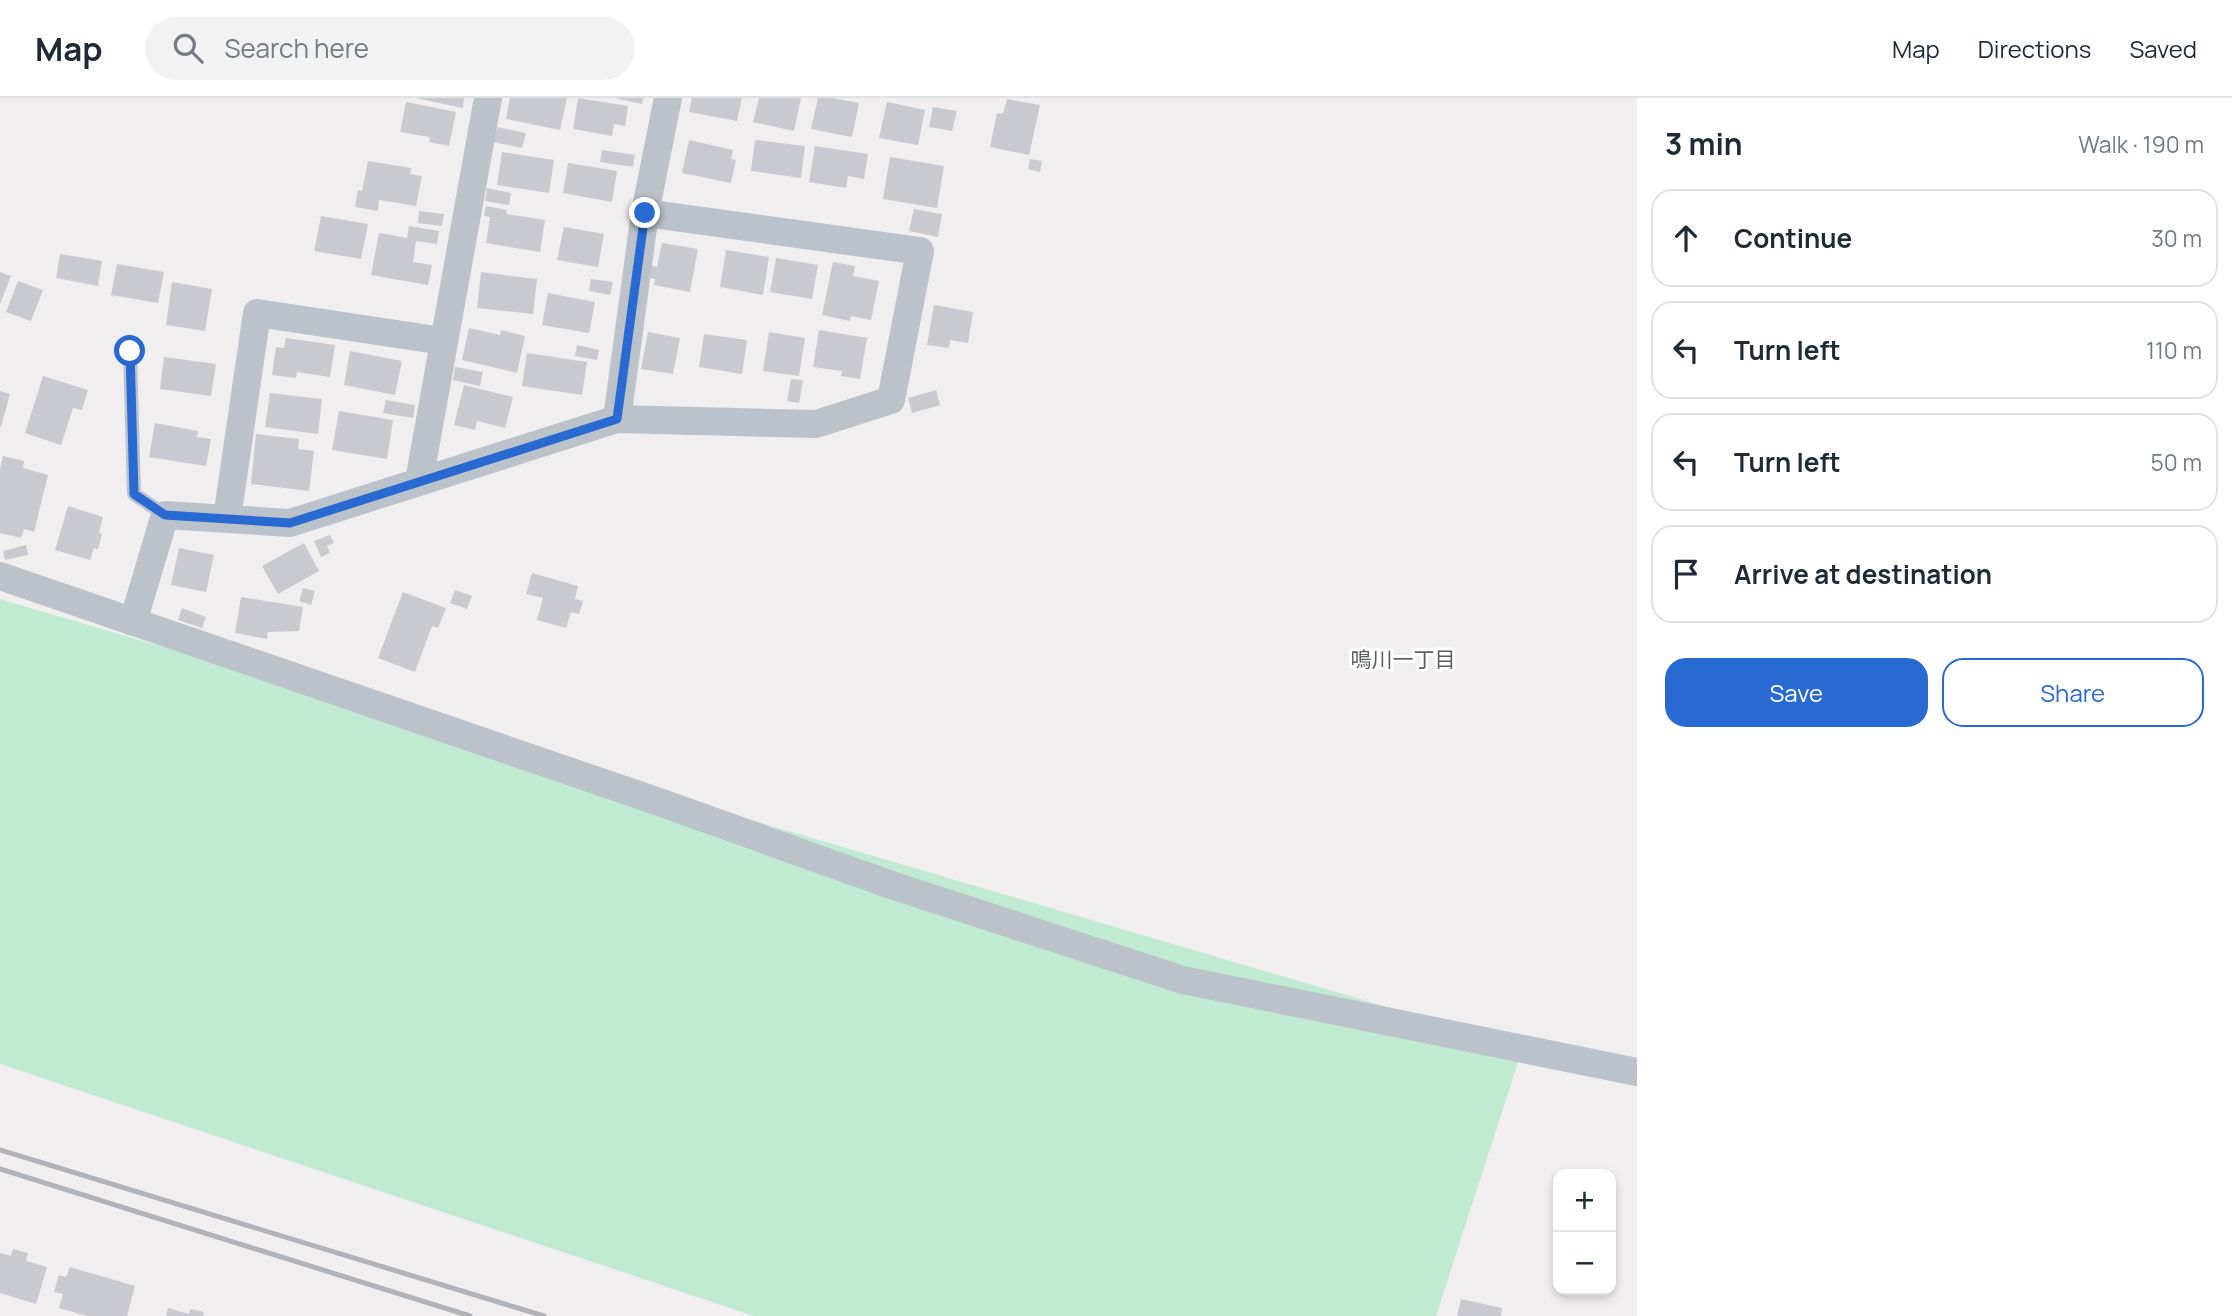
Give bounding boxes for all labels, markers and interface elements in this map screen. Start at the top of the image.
search box [145,17,635,80]
text: Map [35,26,103,71]
icon: search [169,29,207,67]
text: Search here [225,30,369,66]
text: Map [1892,32,1940,65]
text: Directions [1978,32,2091,65]
text: Saved [2129,32,2197,65]
text: 3 min [1665,123,1743,164]
text: Walk · 190 m [2078,128,2204,160]
route end [629,197,660,228]
icon: ahead [1667,219,1705,257]
text: Continue [1734,220,1852,256]
text: 30 m [2151,222,2202,254]
icon: left [1667,331,1705,369]
text: Turn left [1734,332,1841,368]
text: 110 m [2146,334,2202,366]
route start [114,335,145,366]
icon: left [1667,443,1705,481]
text: Turn left [1734,444,1841,480]
text: 50 m [2151,446,2202,478]
icon: arrive [1667,555,1705,593]
text: Arrive at destination [1734,556,1992,592]
district label: 鳴川一丁目 [1351,645,1456,673]
button: Save [1665,658,1928,727]
button: Share [1942,658,2204,727]
map controls [1553,1169,1616,1295]
button: + [1553,1169,1616,1232]
button: − [1553,1232,1616,1295]

